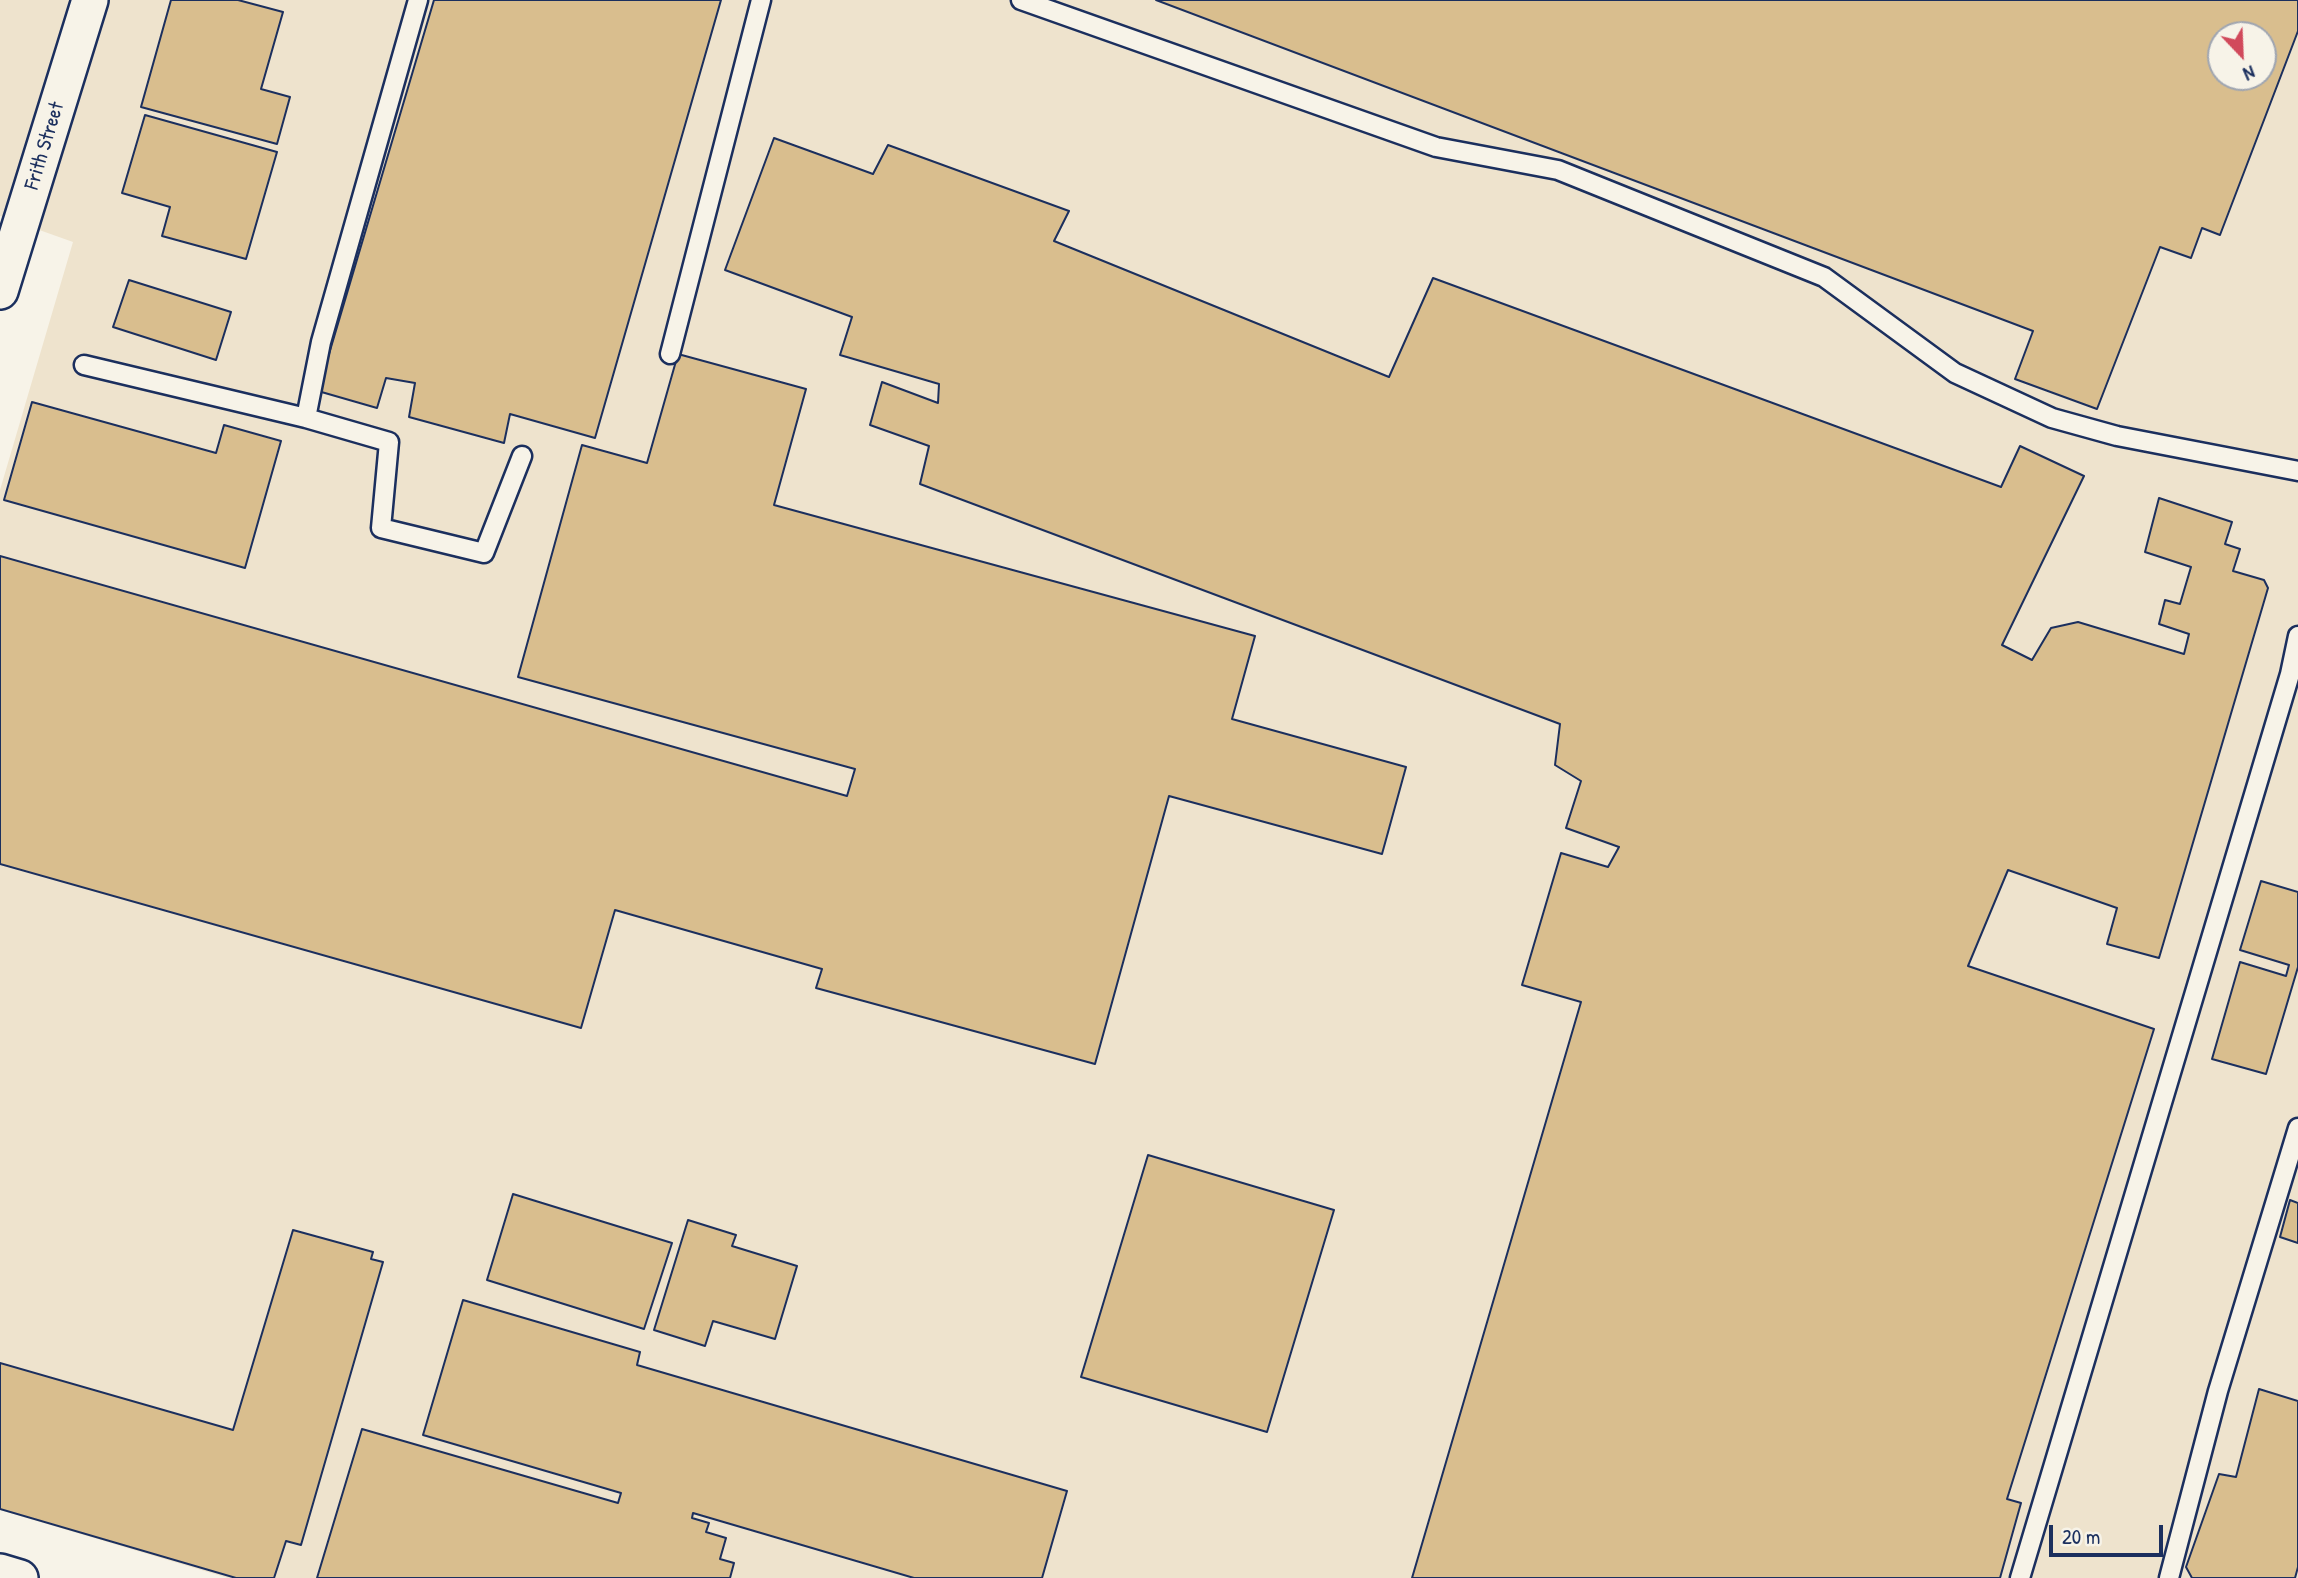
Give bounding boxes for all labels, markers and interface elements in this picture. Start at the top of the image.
north arrow [2207,21,2277,91]
text: N [2240,60,2259,87]
street label: Frith Street [20,99,70,193]
scale bar [2053,1512,2167,1556]
text: 20 m [2062,1522,2100,1551]

